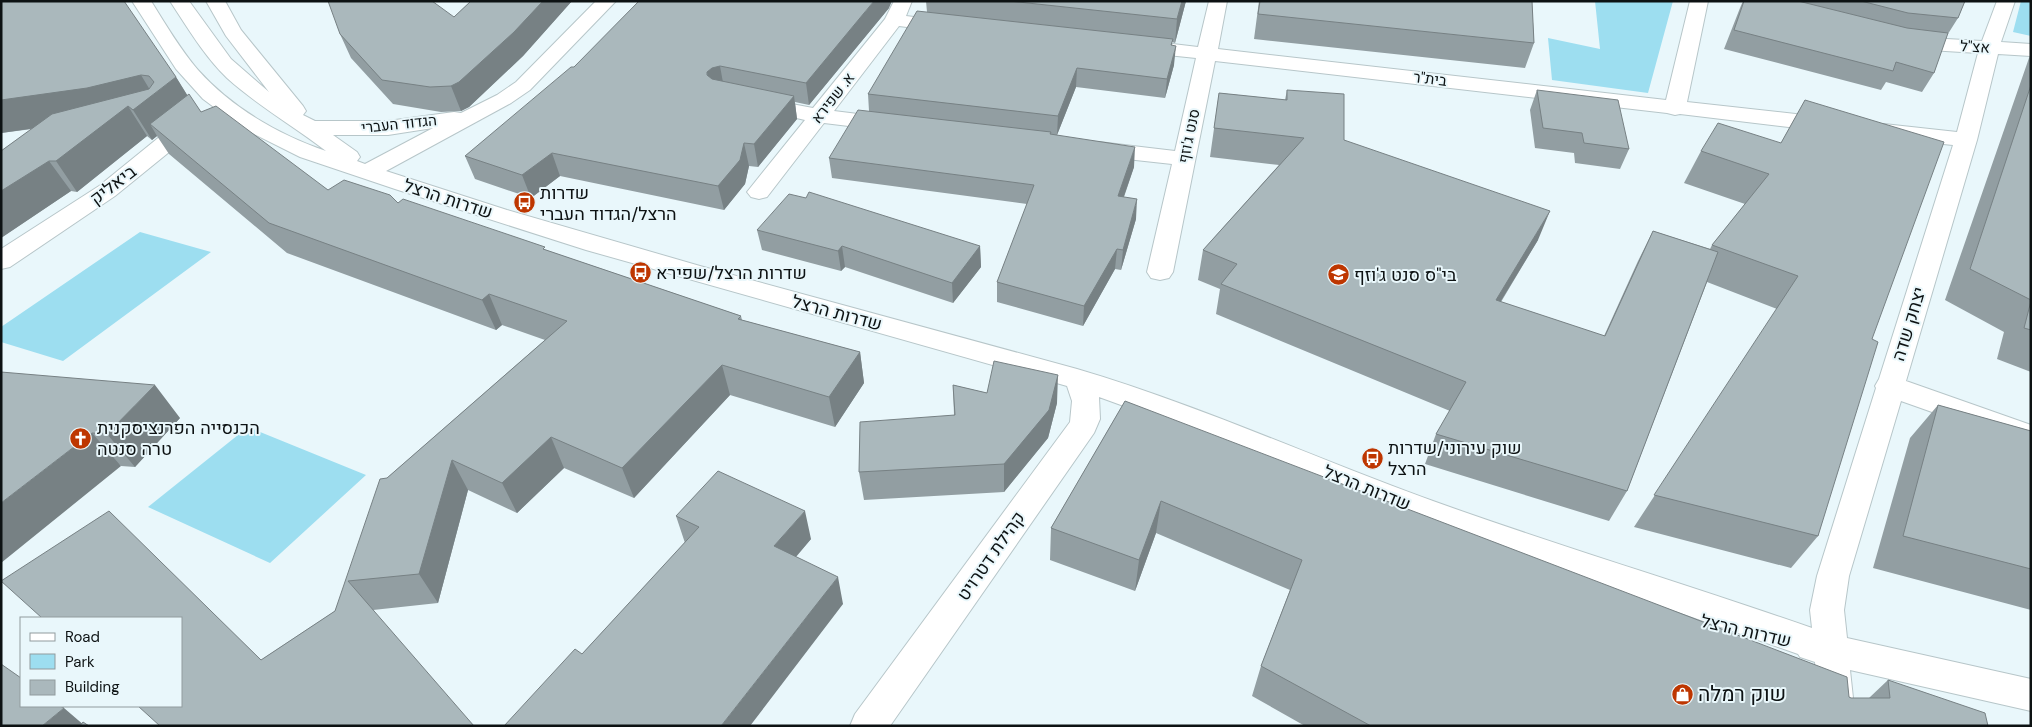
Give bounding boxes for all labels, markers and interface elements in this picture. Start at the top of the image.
street label: אצ"ל [1959,36,1991,58]
street label: בית"ר [1412,67,1448,91]
street label: א. שפירא [807,68,859,128]
street label: סנט ג'וזף [1173,107,1205,165]
street label: הגדוד העברי [360,110,438,138]
street label: ביאליק [85,159,142,210]
street label: שדרות הרצל [400,173,496,225]
place label: שדרות הרצל/הגדוד העברי [540,181,677,226]
bus stop icon: שדרות הרצל/הגדוד העברי [512,191,536,215]
bus stop icon: שדרות הרצל/שפירא [628,261,652,285]
place label: שדרות הרצל/שפירא [656,261,807,285]
school or university icon: בי"ס סנט ג'וזף [1326,263,1350,287]
place label: בי"ס סנט ג'וזף [1354,263,1457,287]
street label: יצחק שדה [1886,284,1932,364]
street label: שדרות הרצל [789,289,885,337]
place label: הכנסייה הפרנציסקנית טרה סנטה [97,416,260,461]
church icon: הכנסייה הפרנציסקנית טרה סנטה [69,426,93,450]
place label: שוק עירוני/שדרות הרצל [1388,436,1522,481]
bus stop icon: שוק עירוני/שדרות הרצל [1360,446,1384,470]
street label: שדרות הרצל [1320,460,1414,516]
street label: קהילת דטרויט [951,507,1031,605]
street label: שדרות הרצל [1698,609,1794,653]
legend [20,617,182,707]
text: Road [65,627,100,647]
text: Park [65,652,95,672]
text: Building [65,677,120,697]
place label: שוק רמלה [1698,680,1786,708]
shop icon: שוק רמלה [1670,682,1694,706]

